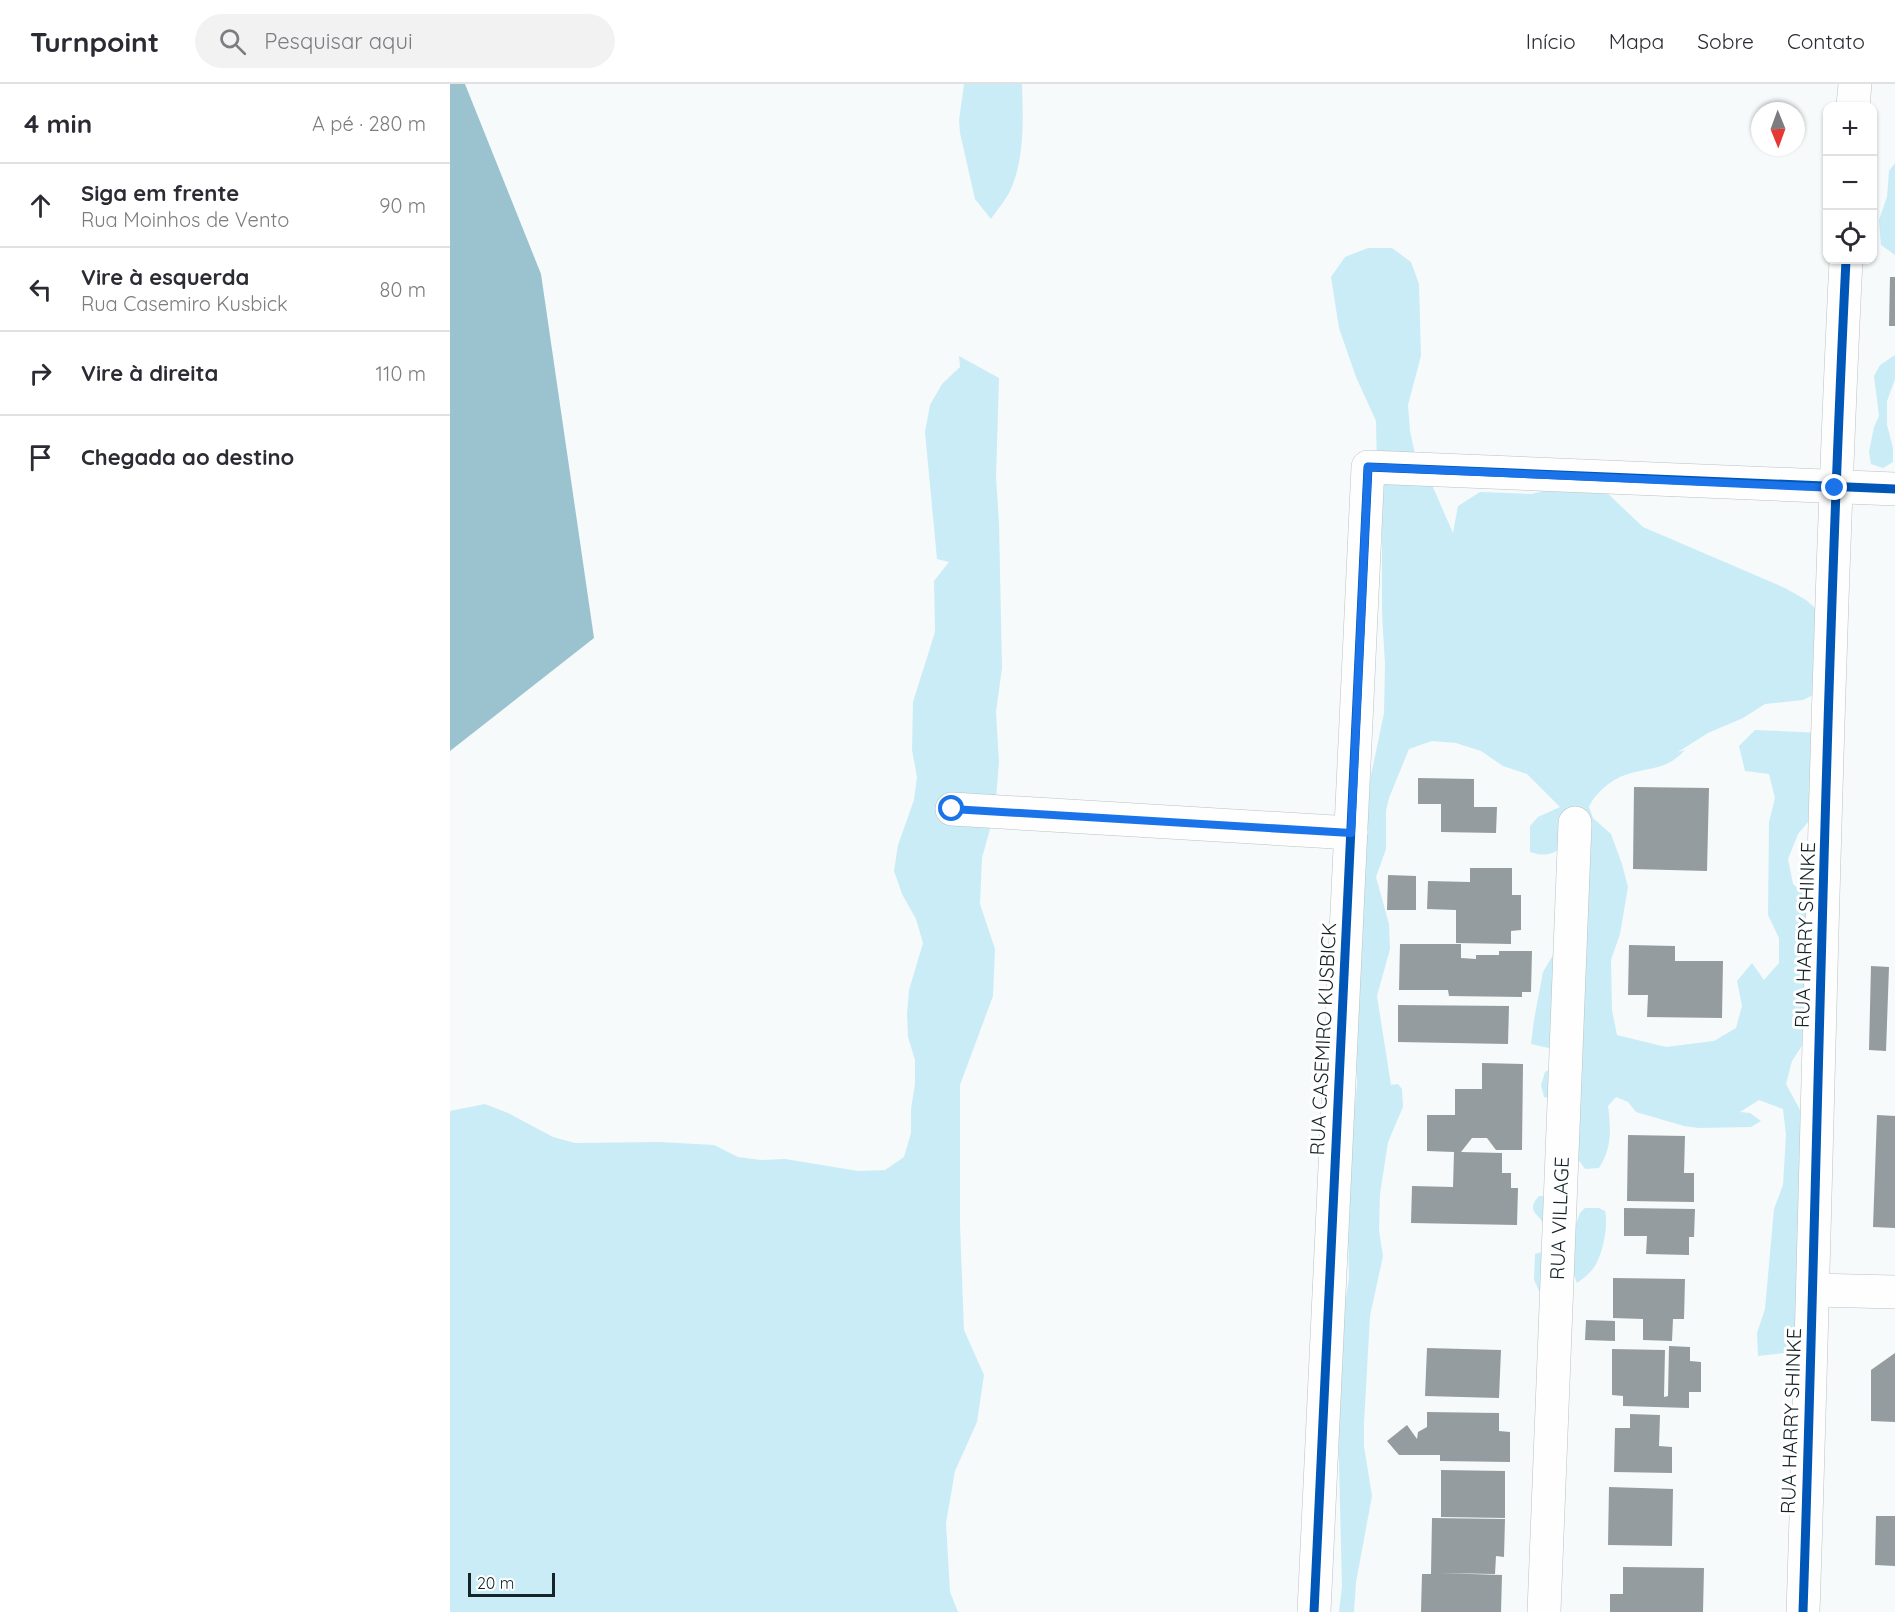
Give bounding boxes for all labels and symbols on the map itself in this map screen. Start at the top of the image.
north arrow [1751,102,1805,156]
route end [1821,474,1847,500]
route start [938,795,964,821]
street label: RUA HARRY SHINKE [1789,842,1820,1028]
street label: RUA CASEMIRO KUSBICK [1304,922,1341,1156]
street label: RUA VILLAGE [1544,1156,1574,1280]
street label: RUA HARRY SHINKE [1775,1328,1806,1514]
scale bar [468,1570,555,1598]

